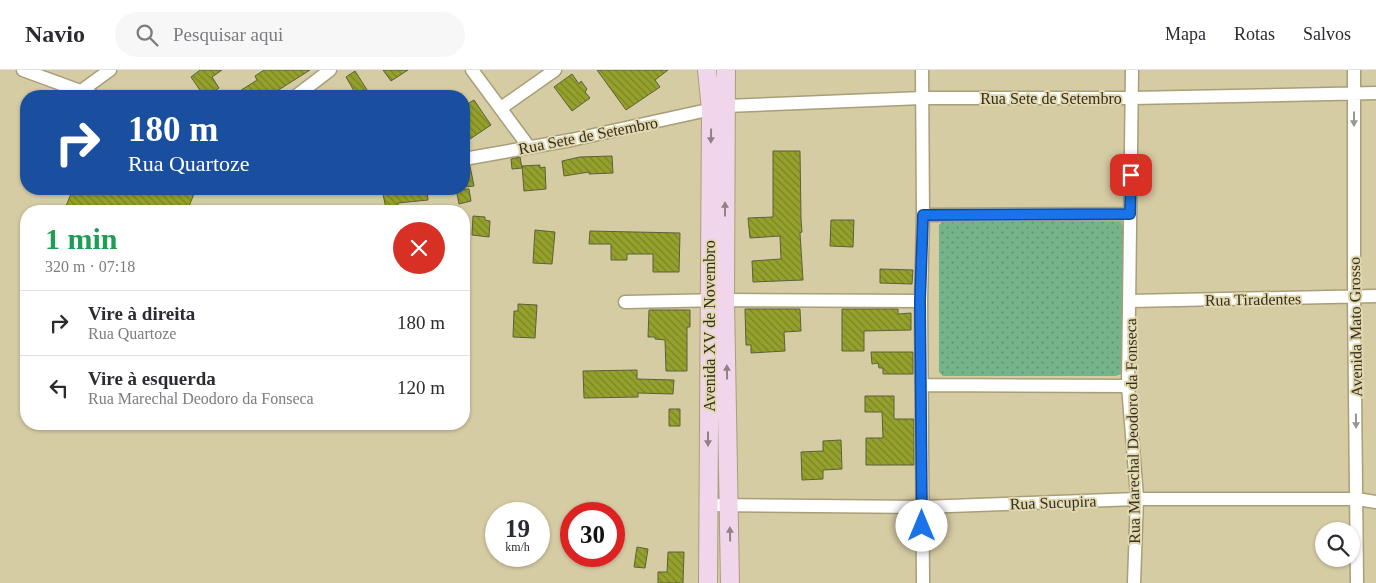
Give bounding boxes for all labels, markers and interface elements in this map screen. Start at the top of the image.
search box [115,12,465,57]
text: Navio [25,21,85,47]
icon: search [133,21,161,49]
text: Pesquisar aqui [173,24,283,45]
text: Mapa [1165,24,1206,44]
text: Rotas [1234,24,1275,44]
text: Salvos [1303,24,1351,44]
street label: Rua Sete de Setembro [980,90,1122,107]
icon: right [45,110,110,175]
text: 180 m [128,110,218,149]
one-way arrow [1350,111,1358,127]
street label: Rua Sete de Setembro [517,114,659,157]
one-way arrow [706,128,714,144]
text: Rua Quartoze [128,151,250,176]
pin [1110,154,1152,196]
icon: arrive [1117,161,1145,189]
one-way arrow [721,201,729,217]
text: 1 min [45,222,118,255]
button: close [393,222,445,274]
street label: Avenida XV de Novembro [701,240,718,412]
street label: Avenida Mato Grosso [1346,257,1365,397]
text: 320 m · 07:18 [45,258,135,275]
street label: Rua Tiradentes [1205,290,1301,309]
text: Vire à direita [88,303,195,324]
icon: right [45,309,73,337]
text: 180 m [397,312,445,333]
street label: Rua Marechal Deodoro da Fonseca [1122,318,1143,544]
text: Rua Quartoze [88,325,176,342]
one-way arrow [722,364,730,380]
text: Vire à esquerda [88,368,216,389]
icon: left [45,374,73,402]
text: 120 m [397,377,445,398]
text: Rua Marechal Deodoro da Fonseca [88,390,314,407]
one-way arrow [1352,413,1360,429]
one-way arrow [704,431,712,447]
street label: Rua Sucupira [1009,492,1097,514]
position arrow [895,499,947,551]
speed limit sign: 30 [560,502,625,567]
text: 19 [505,515,530,542]
map controls [1315,522,1360,567]
button: search [1315,522,1360,567]
one-way arrow [726,526,734,542]
text: km/h [505,540,530,554]

